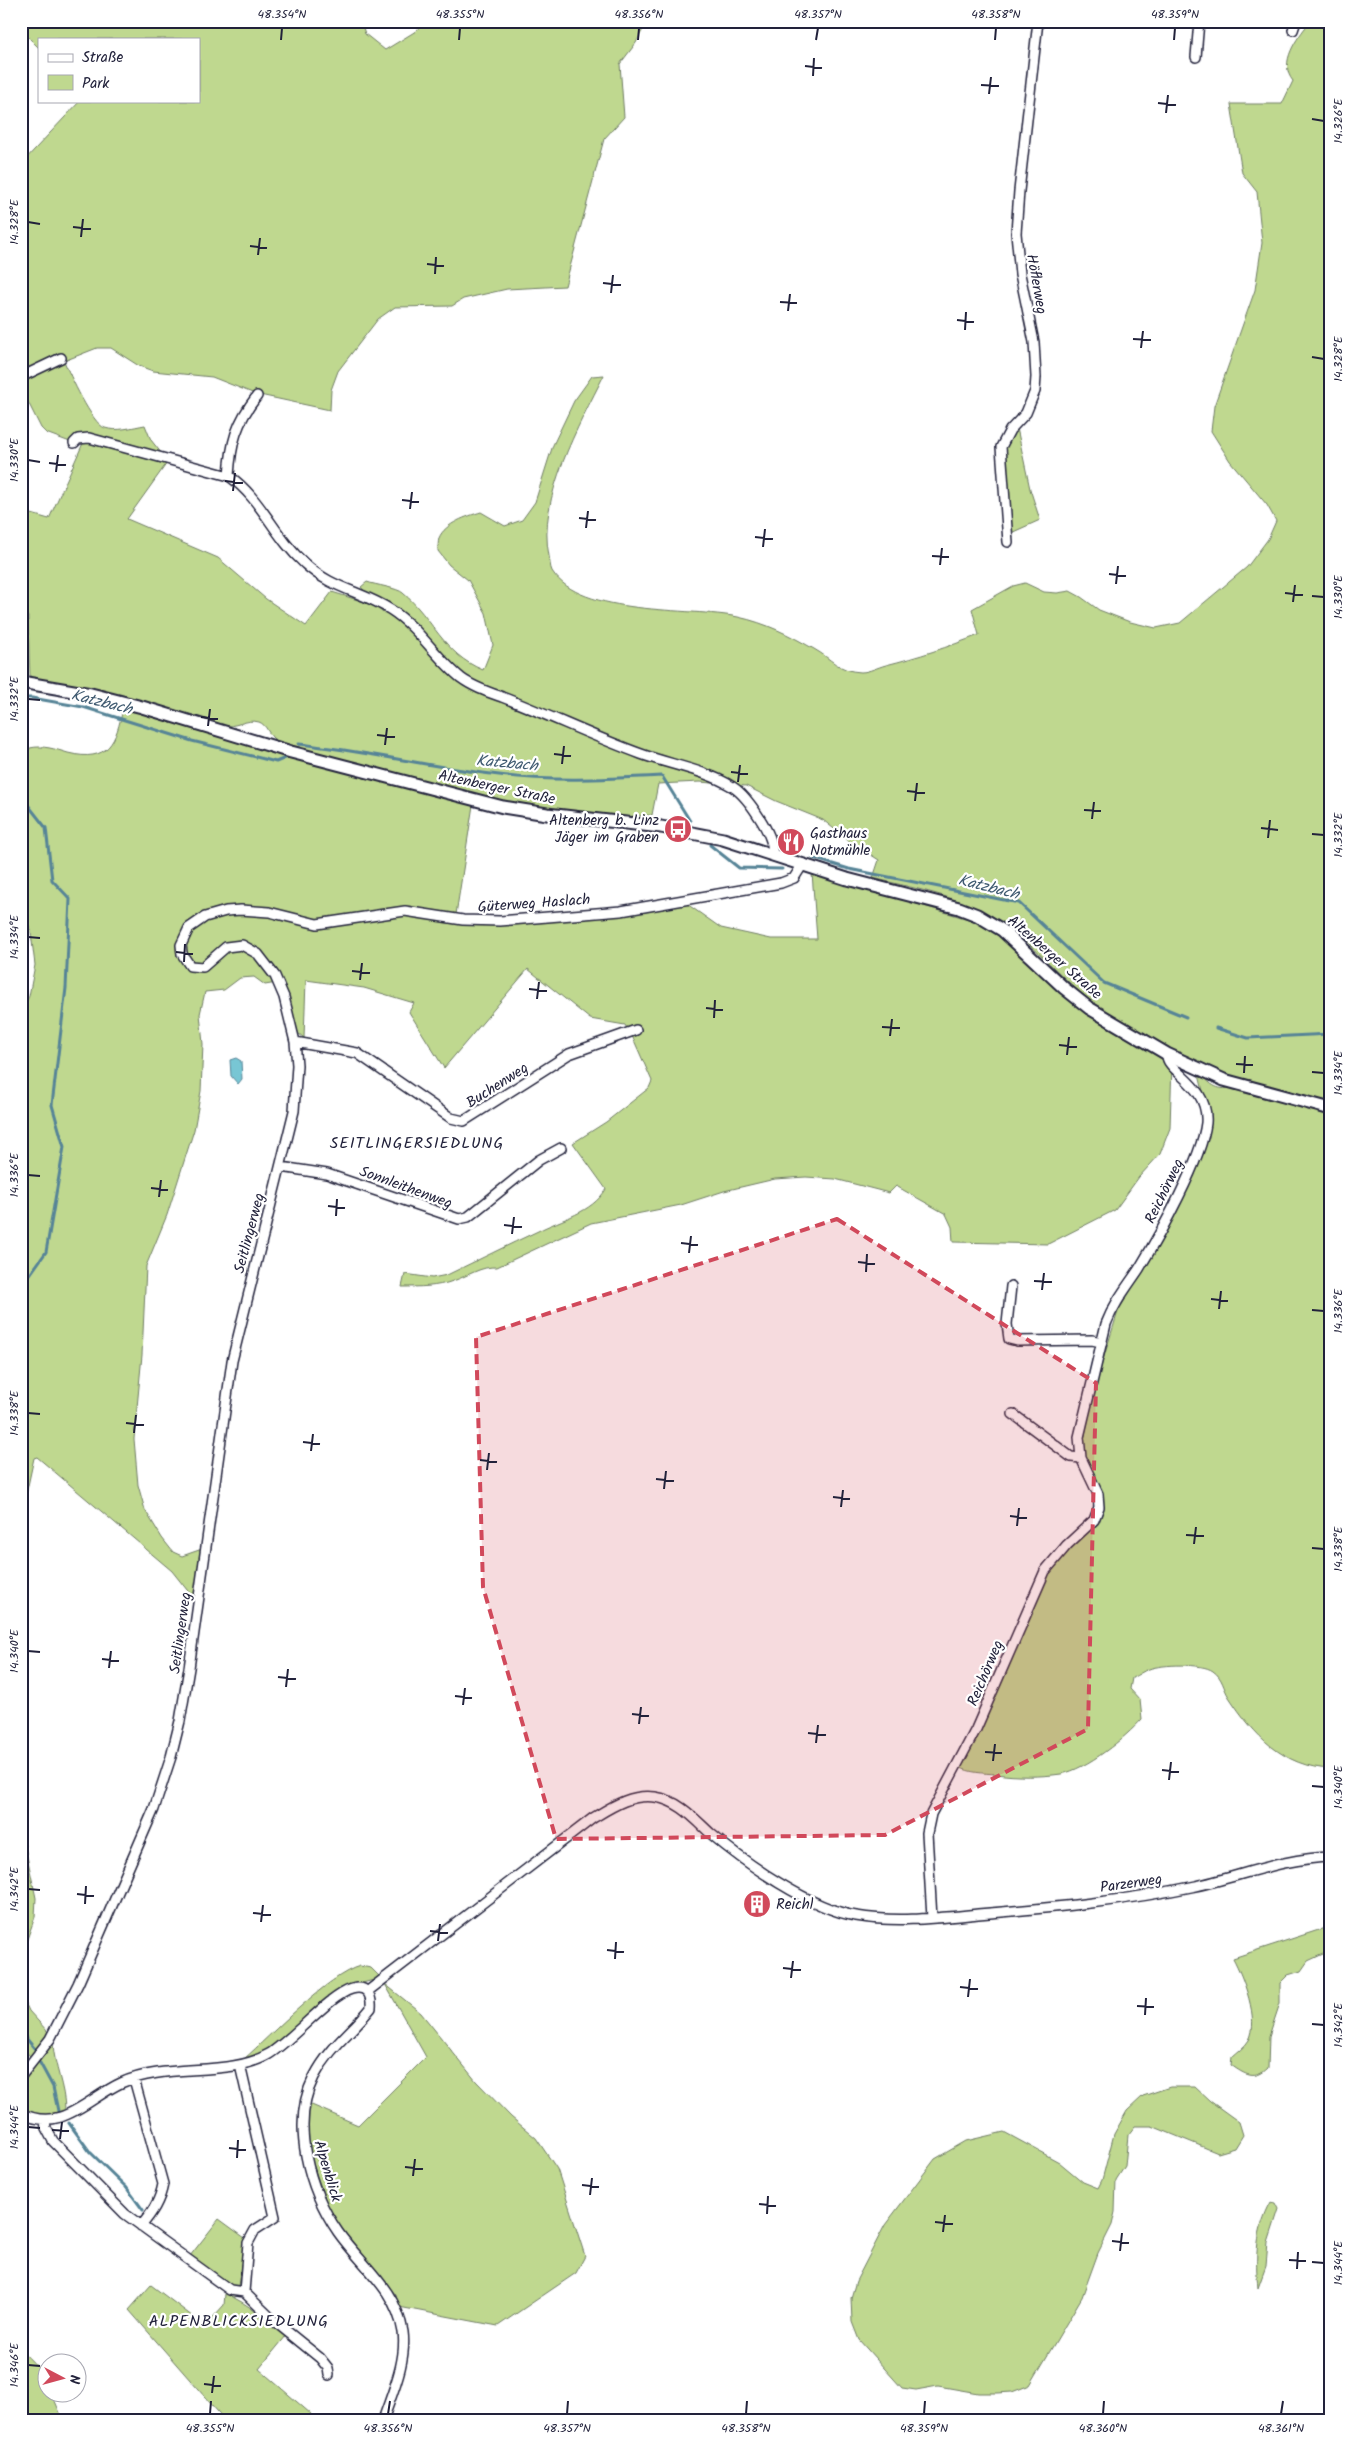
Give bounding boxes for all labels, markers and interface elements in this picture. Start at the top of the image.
text: 48.354°N [258,5,306,24]
text: 48.355°N [436,5,484,24]
text: 48.356°N [615,5,663,24]
text: 48.357°N [794,5,842,24]
text: 48.358°N [971,5,1021,24]
text: 48.359°N [1151,5,1199,24]
legend [38,38,200,102]
text: Straße [82,46,124,70]
text: Park [82,72,110,96]
text: 14.326°E [1329,98,1348,143]
text: 14.328°E [5,198,24,245]
street label: Höflerweg [1019,252,1053,316]
text: 14.328°E [1329,335,1348,382]
text: 14.330°E [5,437,24,482]
text: 14.330°E [1329,574,1348,619]
text: 14.332°E [5,676,24,722]
water label: Katzbach [69,683,136,722]
water label: Katzbach [475,748,540,779]
street label: Altenberger Straße [436,764,558,812]
place label: Altenberg b. Linz Jäger im Graben [549,809,659,850]
text: 14.332°E [1329,812,1348,858]
bus stop icon: Altenberg b. Linz Jäger im Graben [663,814,693,844]
place label: Gasthaus Notmühle [810,822,871,863]
restaurant icon: Gasthaus Notmühle [776,827,806,857]
water label: Katzbach [956,868,1023,907]
street label: Güterweg Haslach [477,888,591,920]
street label: Altenberger Straße [1002,910,1107,1006]
text: 14.334°E [5,914,24,959]
text: 14.334°E [1329,1050,1348,1095]
street label: Buchenweg [462,1057,534,1115]
district label: SEITLINGERSIEDLUNG [330,1131,504,1156]
text: 14.336°E [5,1152,24,1197]
street label: Reichörweg [1139,1155,1191,1228]
street label: Sonnleithenweg [356,1160,455,1216]
street label: Seitlingerweg [228,1190,272,1276]
text: 14.336°E [1329,1288,1348,1333]
text: 14.338°E [5,1389,24,1436]
text: 14.338°E [1329,1525,1348,1572]
street label: Seitlingerweg [163,1591,199,1675]
text: 14.340°E [5,1628,24,1673]
street label: Reichörweg [961,1637,1011,1710]
text: 14.340°E [1329,1764,1348,1809]
text: 14.342°E [5,1866,24,1911]
street label: Parzerweg [1099,1868,1164,1900]
building icon: Reichl [742,1889,772,1919]
place label: Reichl [776,1893,814,1917]
text: 14.342°E [1329,2002,1348,2047]
text: 14.344°E [5,2104,24,2149]
street label: Alpenblick [306,2137,348,2206]
text: 14.344°E [1329,2240,1348,2285]
district label: ALPENBLICKSIEDLUNG [149,2309,329,2334]
text: 14.346°E [5,2342,24,2387]
north arrow [38,2354,88,2404]
text: N [63,2374,85,2385]
text: 48.355°N [186,2419,234,2438]
text: 48.356°N [364,2419,412,2438]
text: 48.357°N [543,2419,591,2438]
text: 48.358°N [721,2419,771,2438]
text: 48.359°N [900,2419,948,2438]
text: 48.360°N [1079,2419,1127,2438]
text: 48.361°N [1258,2419,1304,2438]

